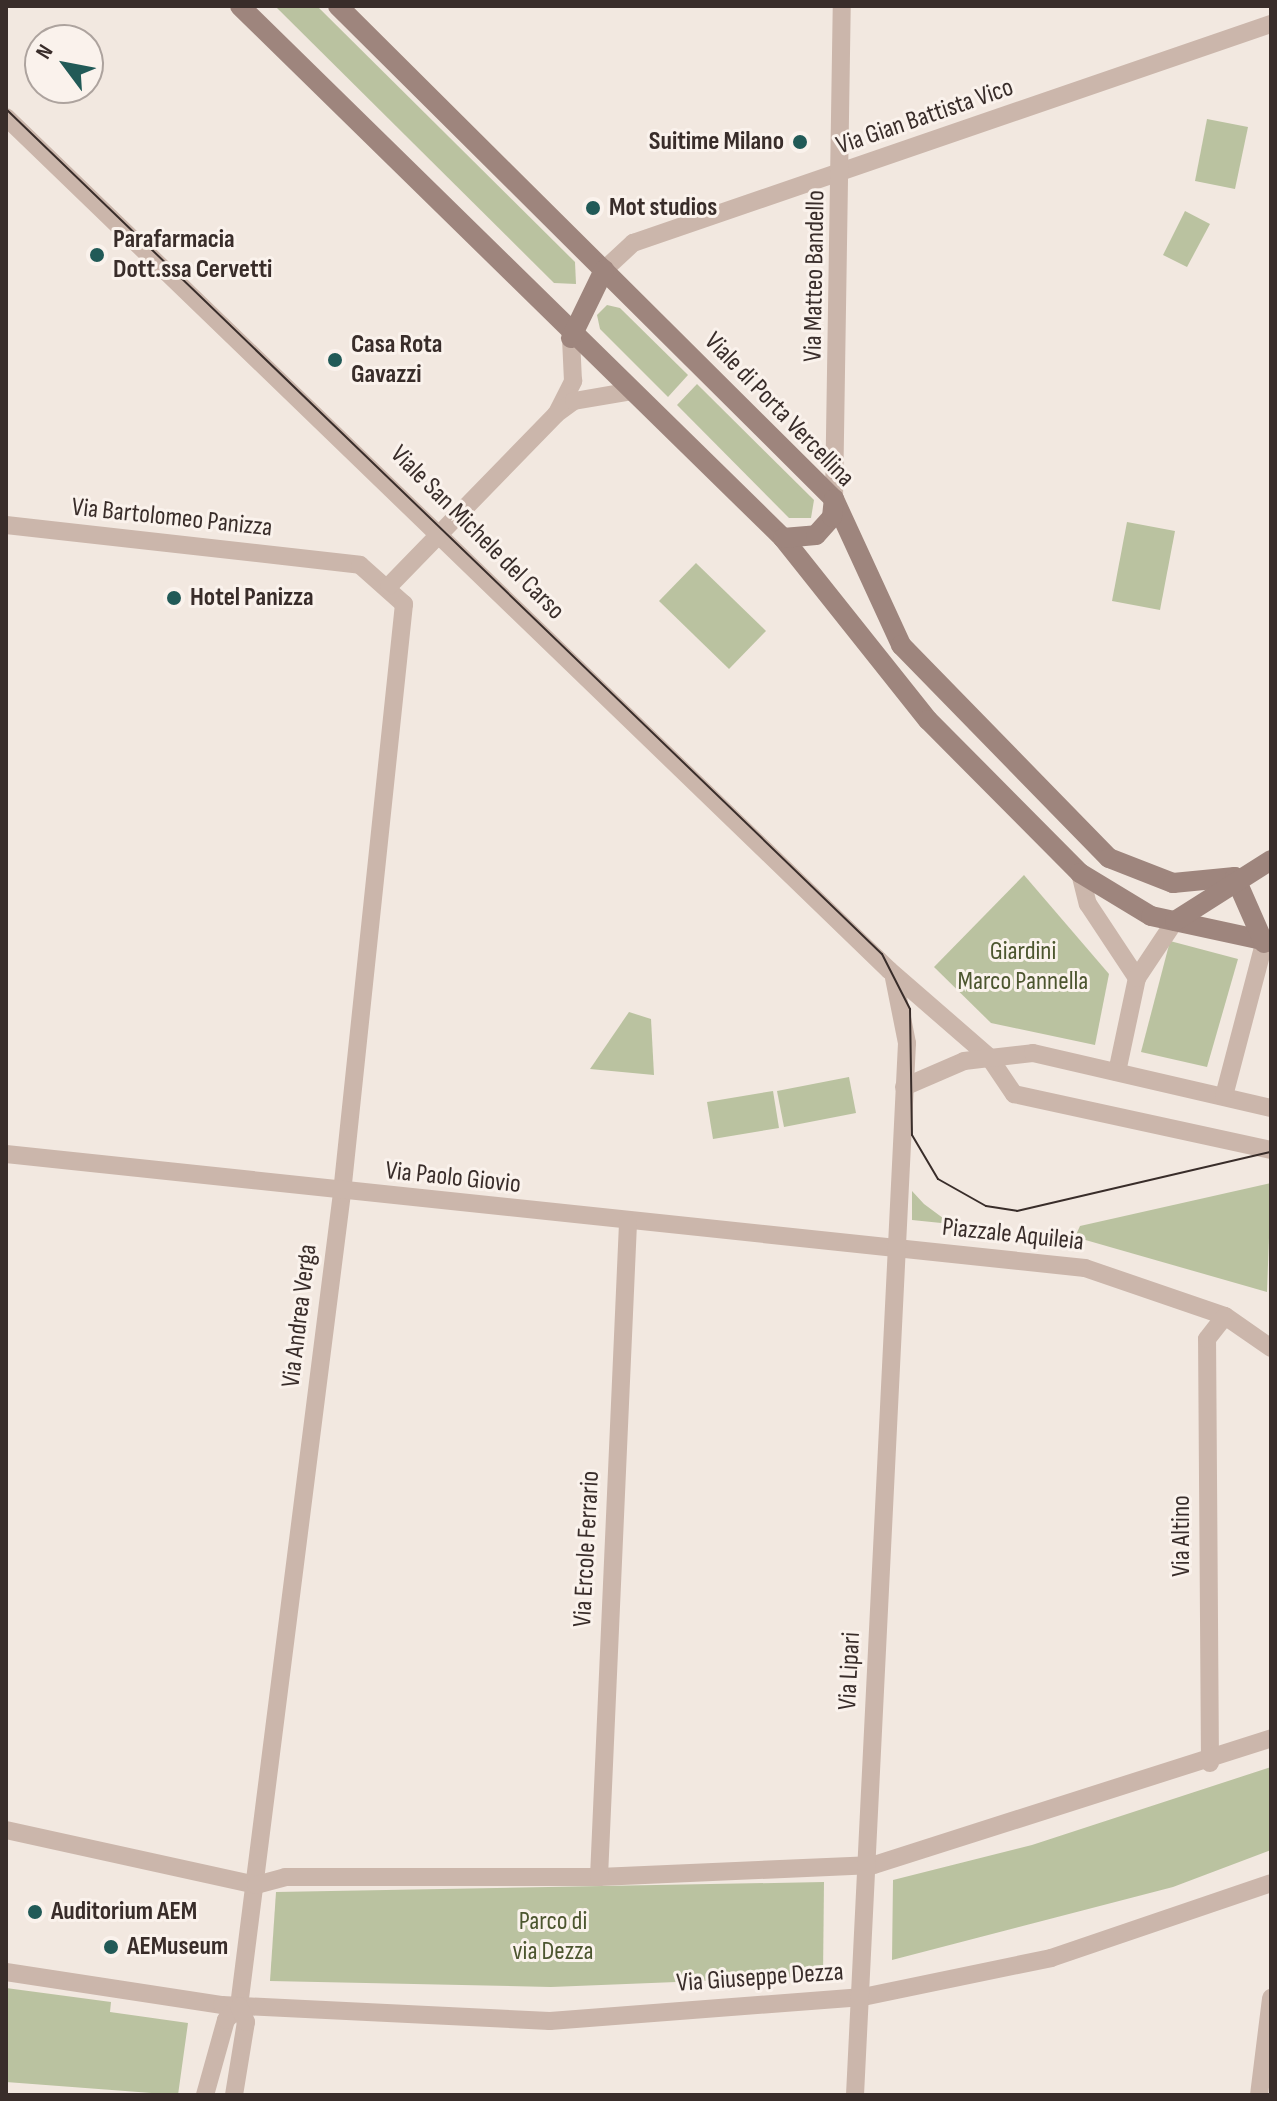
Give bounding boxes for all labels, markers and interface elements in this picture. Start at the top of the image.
north arrow [24,24,104,104]
text: N [30,40,59,64]
street label: Via Gian Battista Vico [832,72,1018,162]
place label: Suitime Milano [649,126,784,158]
marker: Suitime Milano [791,133,809,151]
street label: Via Matteo Bandello [798,190,832,362]
place label: Mot studios [609,192,717,224]
marker: Mot studios [584,199,602,217]
place label: Parafarmacia Dott.ssa Cervetti [113,224,272,286]
marker: Parafarmacia Dott.ssa Cervetti [88,246,106,264]
street label: Viale di Porta Vercellina [697,326,861,494]
place label: Casa Rota Gavazzi [351,329,442,390]
marker: Casa Rota Gavazzi [326,351,344,369]
street label: Viale San Michele del Carso [383,439,571,627]
street label: Via Bartolomeo Panizza [70,492,274,544]
place label: Hotel Panizza [190,582,314,614]
marker: Hotel Panizza [165,589,183,607]
park label: Giardini Marco Pannella [958,936,1088,998]
street label: Via Paolo Giovio [384,1155,522,1201]
street label: Piazzale Aquileia [941,1212,1085,1258]
street label: Via Andrea Verga [276,1243,324,1389]
street label: Via Ercole Ferrario [567,1470,607,1628]
street label: Via Altino [1166,1495,1198,1577]
street label: Via Lipari [832,1631,868,1711]
place label: Auditorium AEM [51,1896,197,1928]
marker: Auditorium AEM [26,1903,44,1921]
park label: Parco di via Dezza [513,1906,593,1968]
place label: AEMuseum [127,1931,228,1963]
marker: AEMuseum [102,1938,120,1956]
street label: Via Giuseppe Dezza [675,1957,845,1999]

